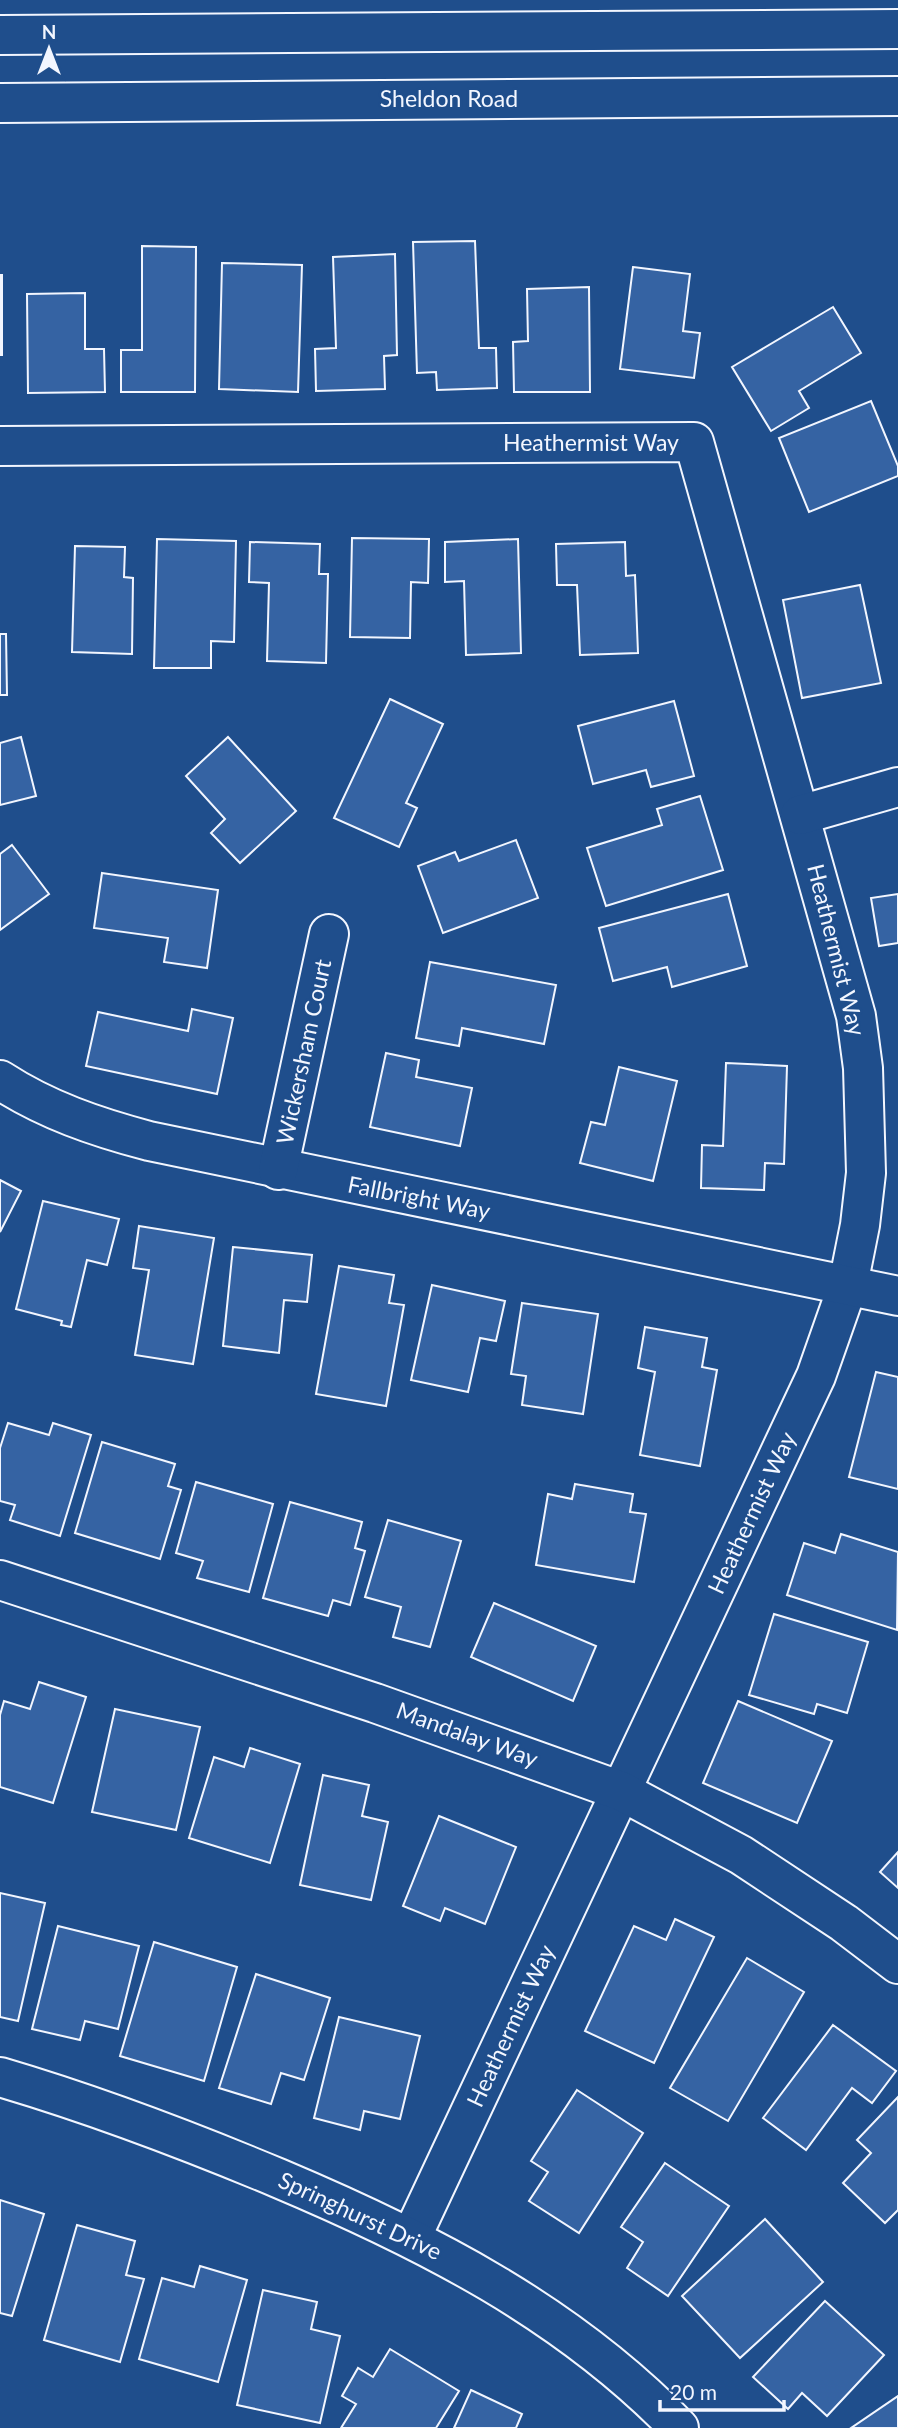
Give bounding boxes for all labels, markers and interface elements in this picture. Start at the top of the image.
north arrow [14,14,84,84]
text: N [42,20,56,43]
street label: Sheldon Road [380,84,518,112]
street label: Heathermist Way [503,428,679,456]
street label: Heathermist Way [802,861,872,1039]
street label: Wickersham Court [270,956,336,1147]
street label: Fallbright Way [346,1169,493,1225]
street label: Heathermist Way [701,1427,801,1598]
street label: Mandalay Way [393,1695,542,1773]
street label: Heathermist Way [460,1940,560,2111]
street label: Springhurst Drive [274,2165,446,2265]
scale bar [660,2368,784,2412]
text: 20 m [670,2379,717,2404]

